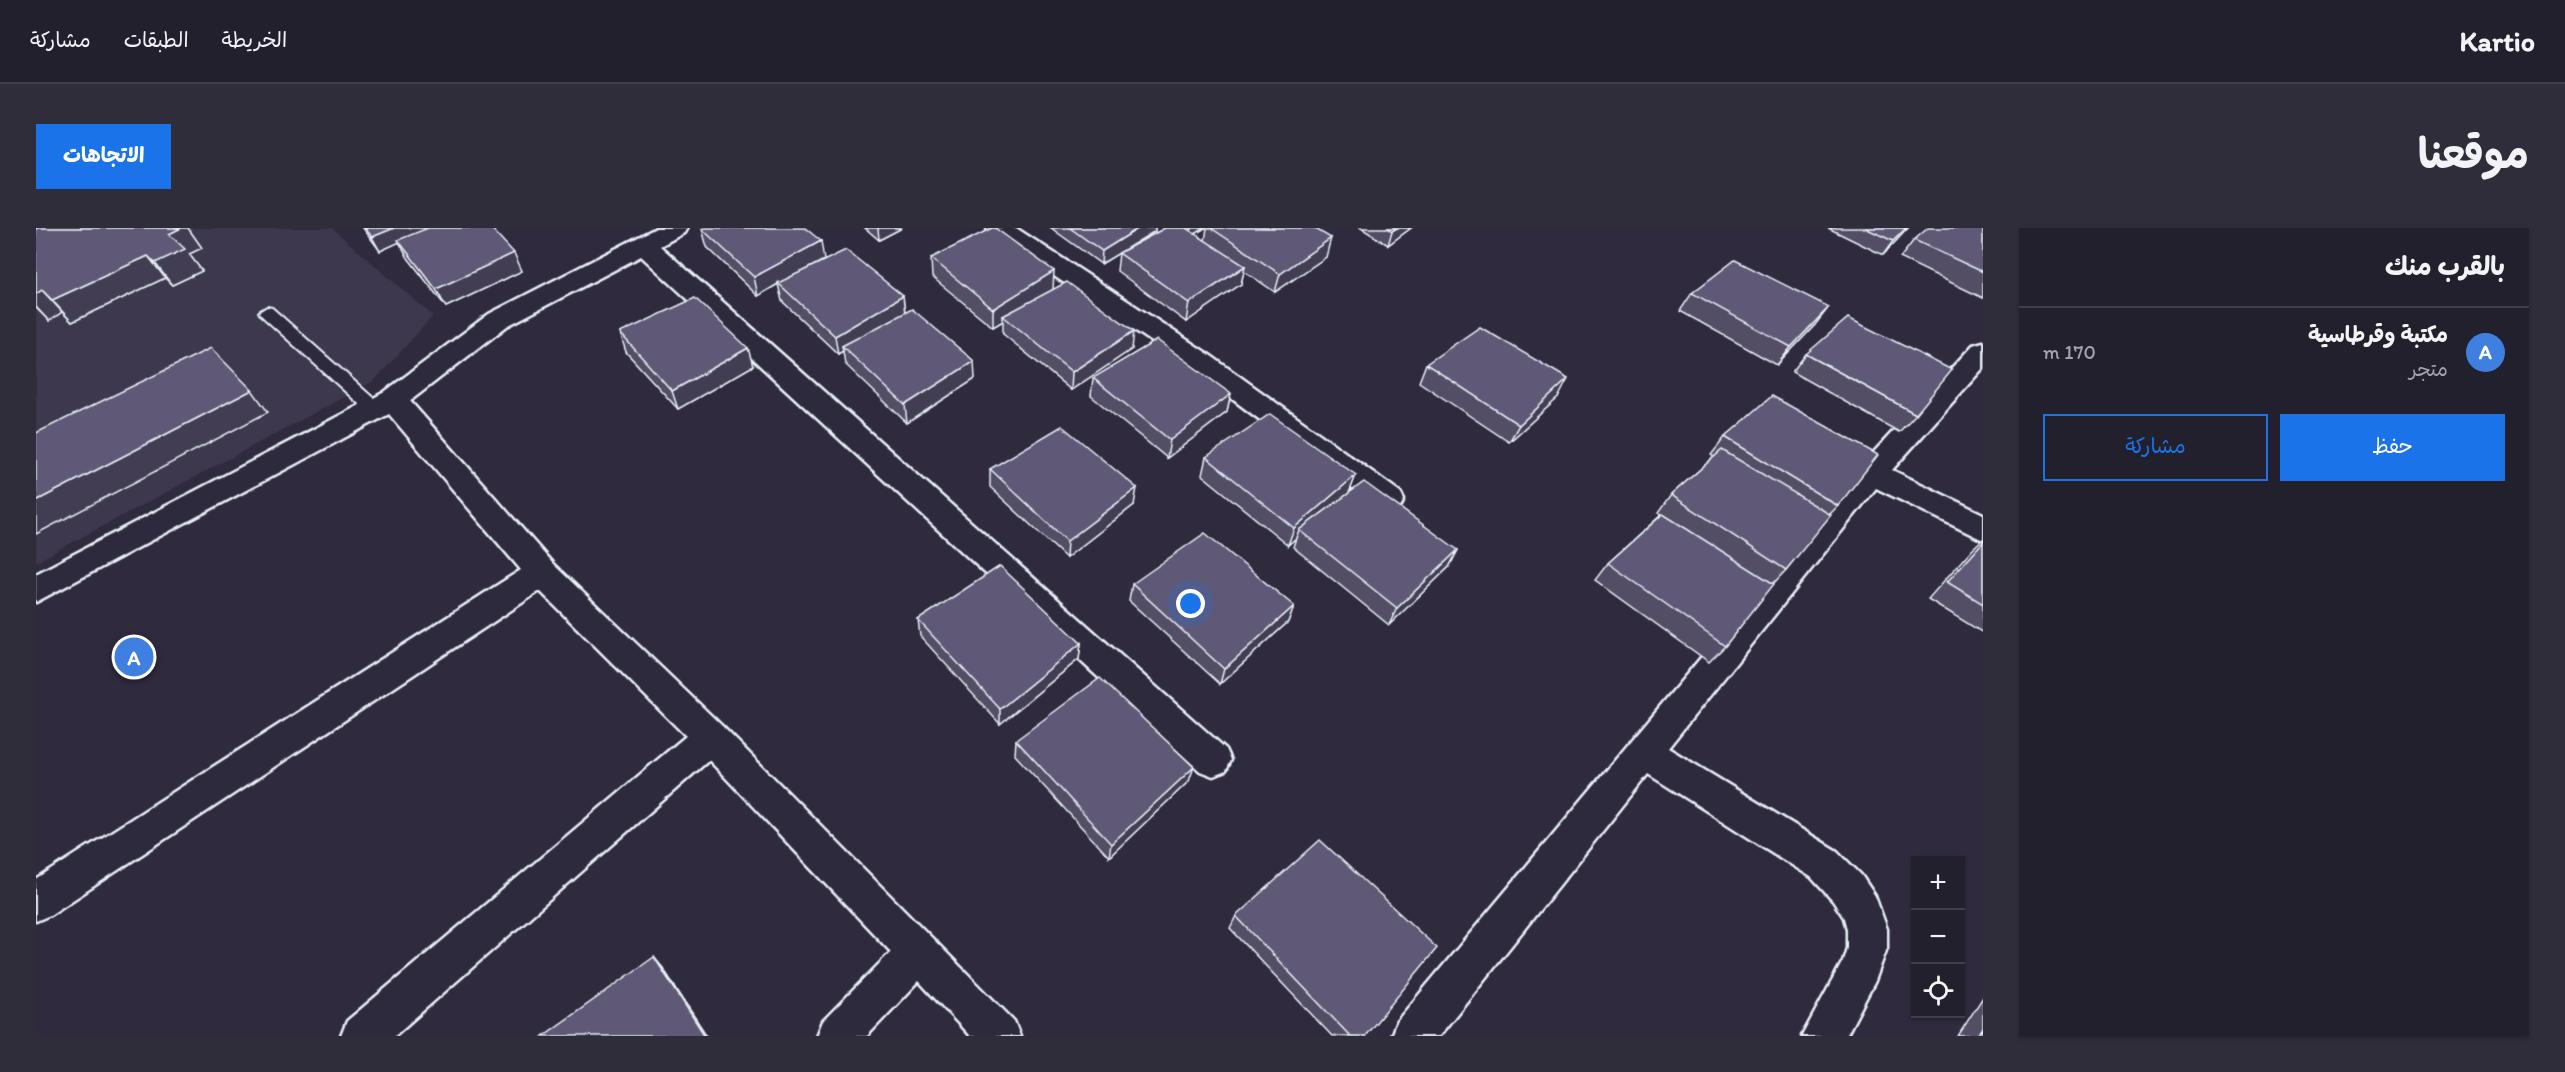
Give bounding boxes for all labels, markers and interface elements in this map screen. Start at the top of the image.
text: Kartio [2460,24,2535,58]
text: مشاركة [30,27,91,52]
text: الطبقات [124,27,189,52]
text: الخريطة [222,27,287,52]
button: الاتجاهات [36,124,171,189]
text: موقعنا [2418,128,2529,179]
text: بالقرب منك [2385,250,2505,282]
text: مكتبة وقرطاسية [2308,321,2448,348]
text: 170 m [2043,340,2096,364]
text: A [2479,340,2492,364]
text: متجر [2409,357,2448,381]
button: مشاركة [2043,414,2268,481]
button: حفظ [2280,414,2505,481]
your location [1176,589,1205,618]
pin: A [114,634,154,680]
map controls [1911,856,1965,1018]
button: + [1911,856,1965,910]
button: − [1911,910,1965,964]
button: locate [1911,964,1965,1018]

